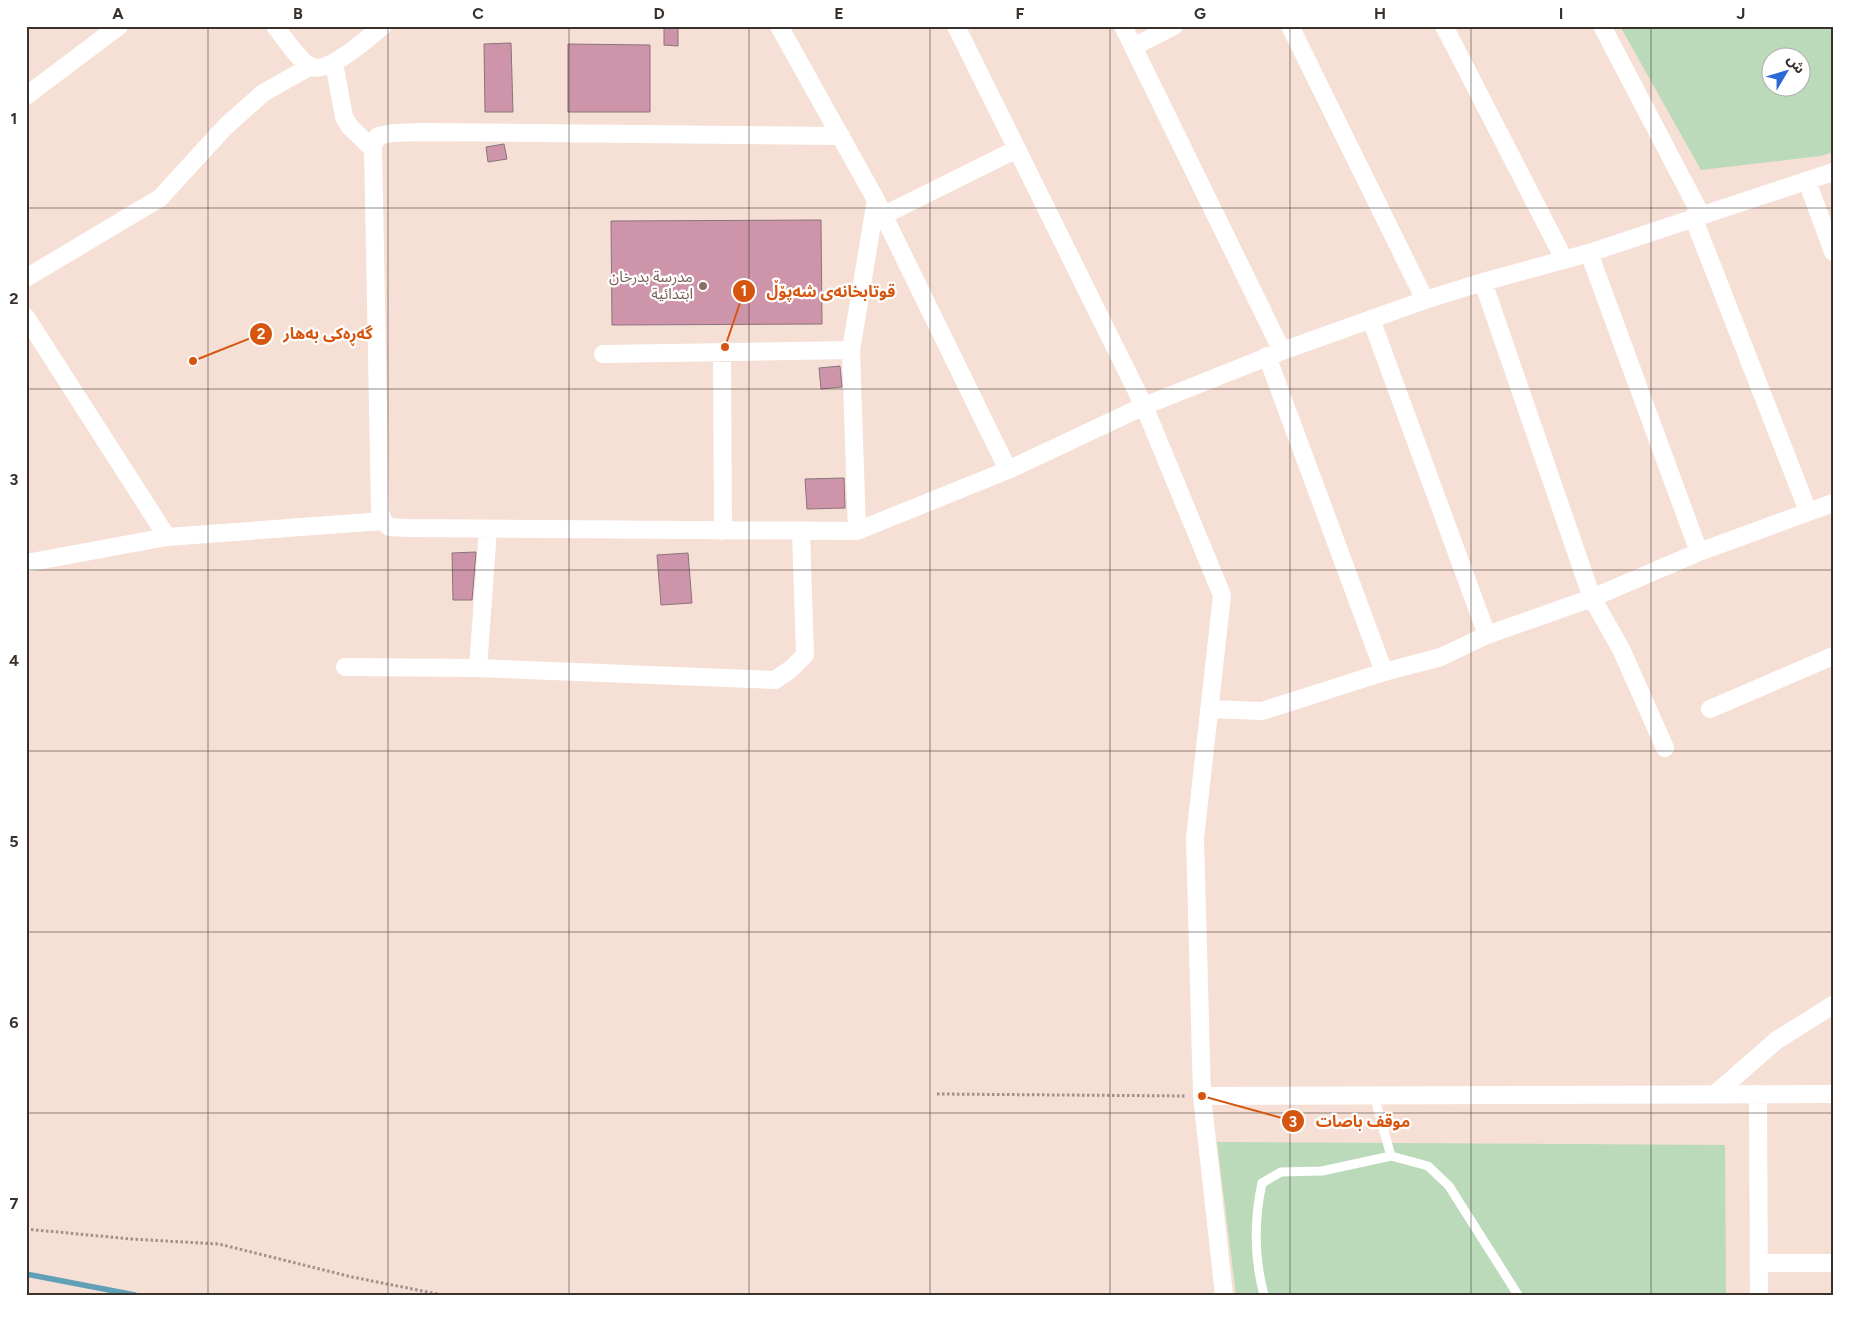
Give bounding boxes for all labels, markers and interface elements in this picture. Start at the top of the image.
text: A [112,4,124,23]
text: B [293,4,303,23]
text: C [472,4,484,23]
text: D [653,4,665,23]
text: E [834,4,844,23]
text: F [1016,4,1025,23]
text: G [1194,4,1206,23]
text: H [1374,4,1386,23]
text: I [1559,4,1563,23]
text: J [1737,4,1745,23]
north arrow [1762,48,1812,98]
text: ش [1783,52,1808,77]
text: 1 [11,109,17,128]
place label: مدرسة بدرخان ابتدائية [609,268,693,303]
callout: قوتابخانەی شەپۆڵ [732,276,906,307]
text: قوتابخانەی شەپۆڵ [767,279,895,302]
marker: مدرسة بدرخان ابتدائية [697,280,709,292]
text: 1 [741,282,747,300]
text: 2 [9,289,19,308]
callout: گەڕەکی بەهار [249,318,383,349]
text: گەڕەکی بەهار [282,324,373,347]
text: 2 [257,325,266,343]
text: 3 [10,470,19,489]
text: 4 [9,651,19,670]
text: 5 [9,832,19,851]
text: 6 [9,1013,19,1032]
callout: موقف باصات [1281,1106,1421,1137]
text: موقف باصات [1316,1112,1410,1131]
text: 3 [1289,1113,1297,1131]
text: 7 [10,1194,19,1213]

